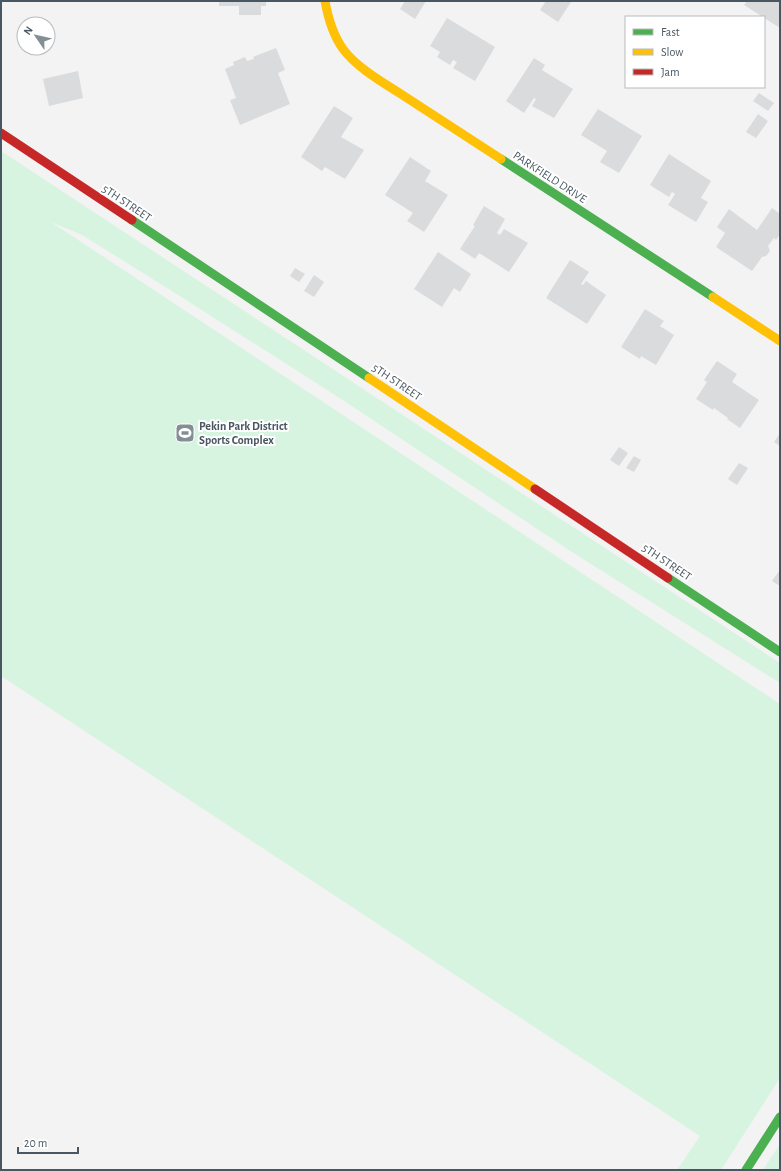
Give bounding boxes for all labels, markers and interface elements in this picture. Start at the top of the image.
north arrow [16,16,56,56]
legend [625,16,765,88]
text: N [21,24,35,37]
text: Fast [661,26,680,38]
text: Slow [661,46,683,58]
text: Jam [661,66,680,78]
street label: PARKFIELD DRIVE [511,149,589,205]
street label: 5TH STREET [100,182,154,224]
street label: 5TH STREET [370,361,424,403]
place label: Pekin Park District Sports Complex [199,420,288,446]
sports icon: Pekin Park District Sports Complex [174,422,196,444]
street label: 5TH STREET [640,541,694,583]
scale bar [18,1129,78,1155]
text: 20 m [24,1137,47,1149]

